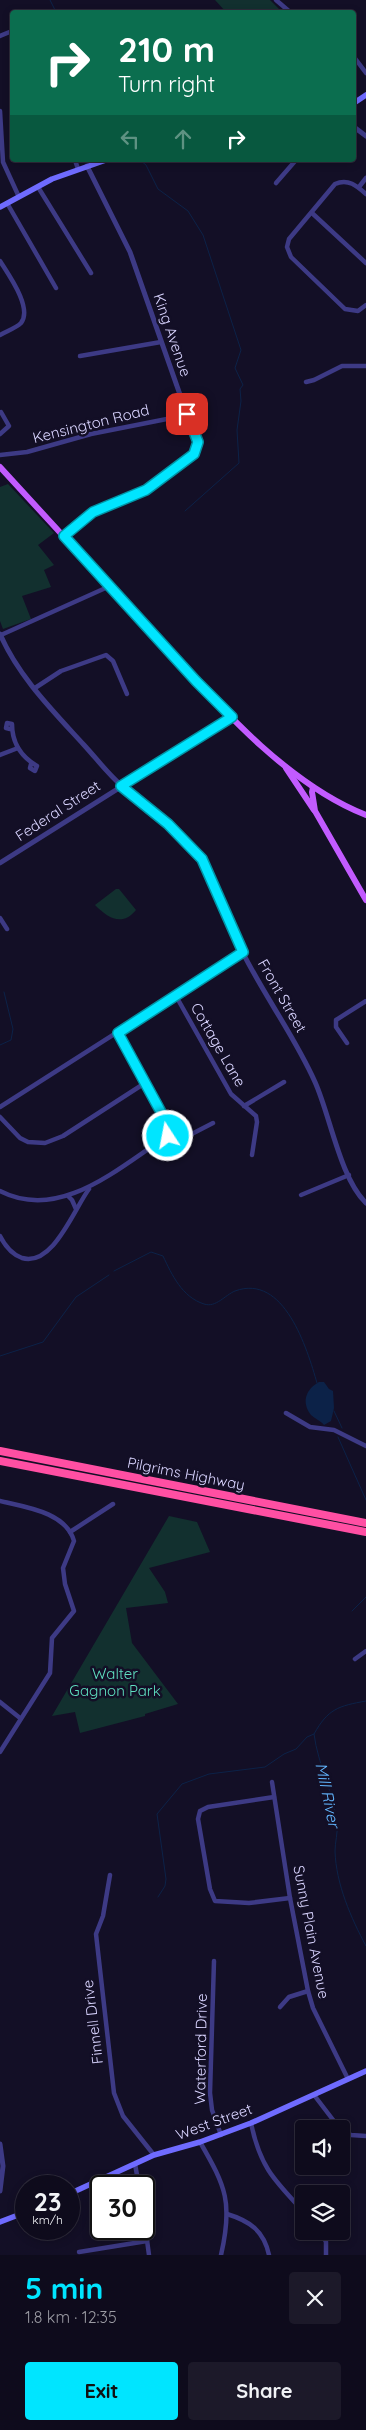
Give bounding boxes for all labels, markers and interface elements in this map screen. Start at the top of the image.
text: 210 m [118,27,215,71]
icon: right [35,30,100,95]
text: Turn right [118,70,215,98]
icon: left [116,125,144,153]
icon: ahead [169,125,197,153]
icon: right [222,125,250,153]
street label: King Avenue [149,291,196,379]
pin [166,393,208,435]
street label: Kensington Road [31,400,151,447]
icon: arrive [173,400,201,428]
street label: Federal Street [12,776,104,845]
street label: Front Street [254,956,311,1036]
street label: Cottage Lane [187,999,250,1090]
position arrow [141,1109,193,1161]
street label: Pilgrims Highway [126,1453,247,1494]
park label: Walter Gagnon Park [69,1664,161,1700]
water label: Mill River [311,1761,345,1831]
street label: Sunny Plain Avenue [289,1864,334,2000]
street label: Finnell Drive [78,1979,107,2065]
street label: Waterford Drive [190,1993,211,2105]
street label: West Street [173,2099,255,2144]
map controls [295,2120,350,2240]
button: sound [295,2120,350,2175]
speed limit sign: 30 [90,2175,155,2240]
button: layers [295,2185,350,2240]
text: 23 [34,2186,61,2217]
text: km/h [32,2212,63,2227]
text: 5 min [25,2269,103,2307]
button: close [289,2272,341,2324]
text: 1.8 km · 12:35 [25,2307,117,2327]
button: Exit [25,2362,178,2420]
button: Share [188,2362,341,2420]

